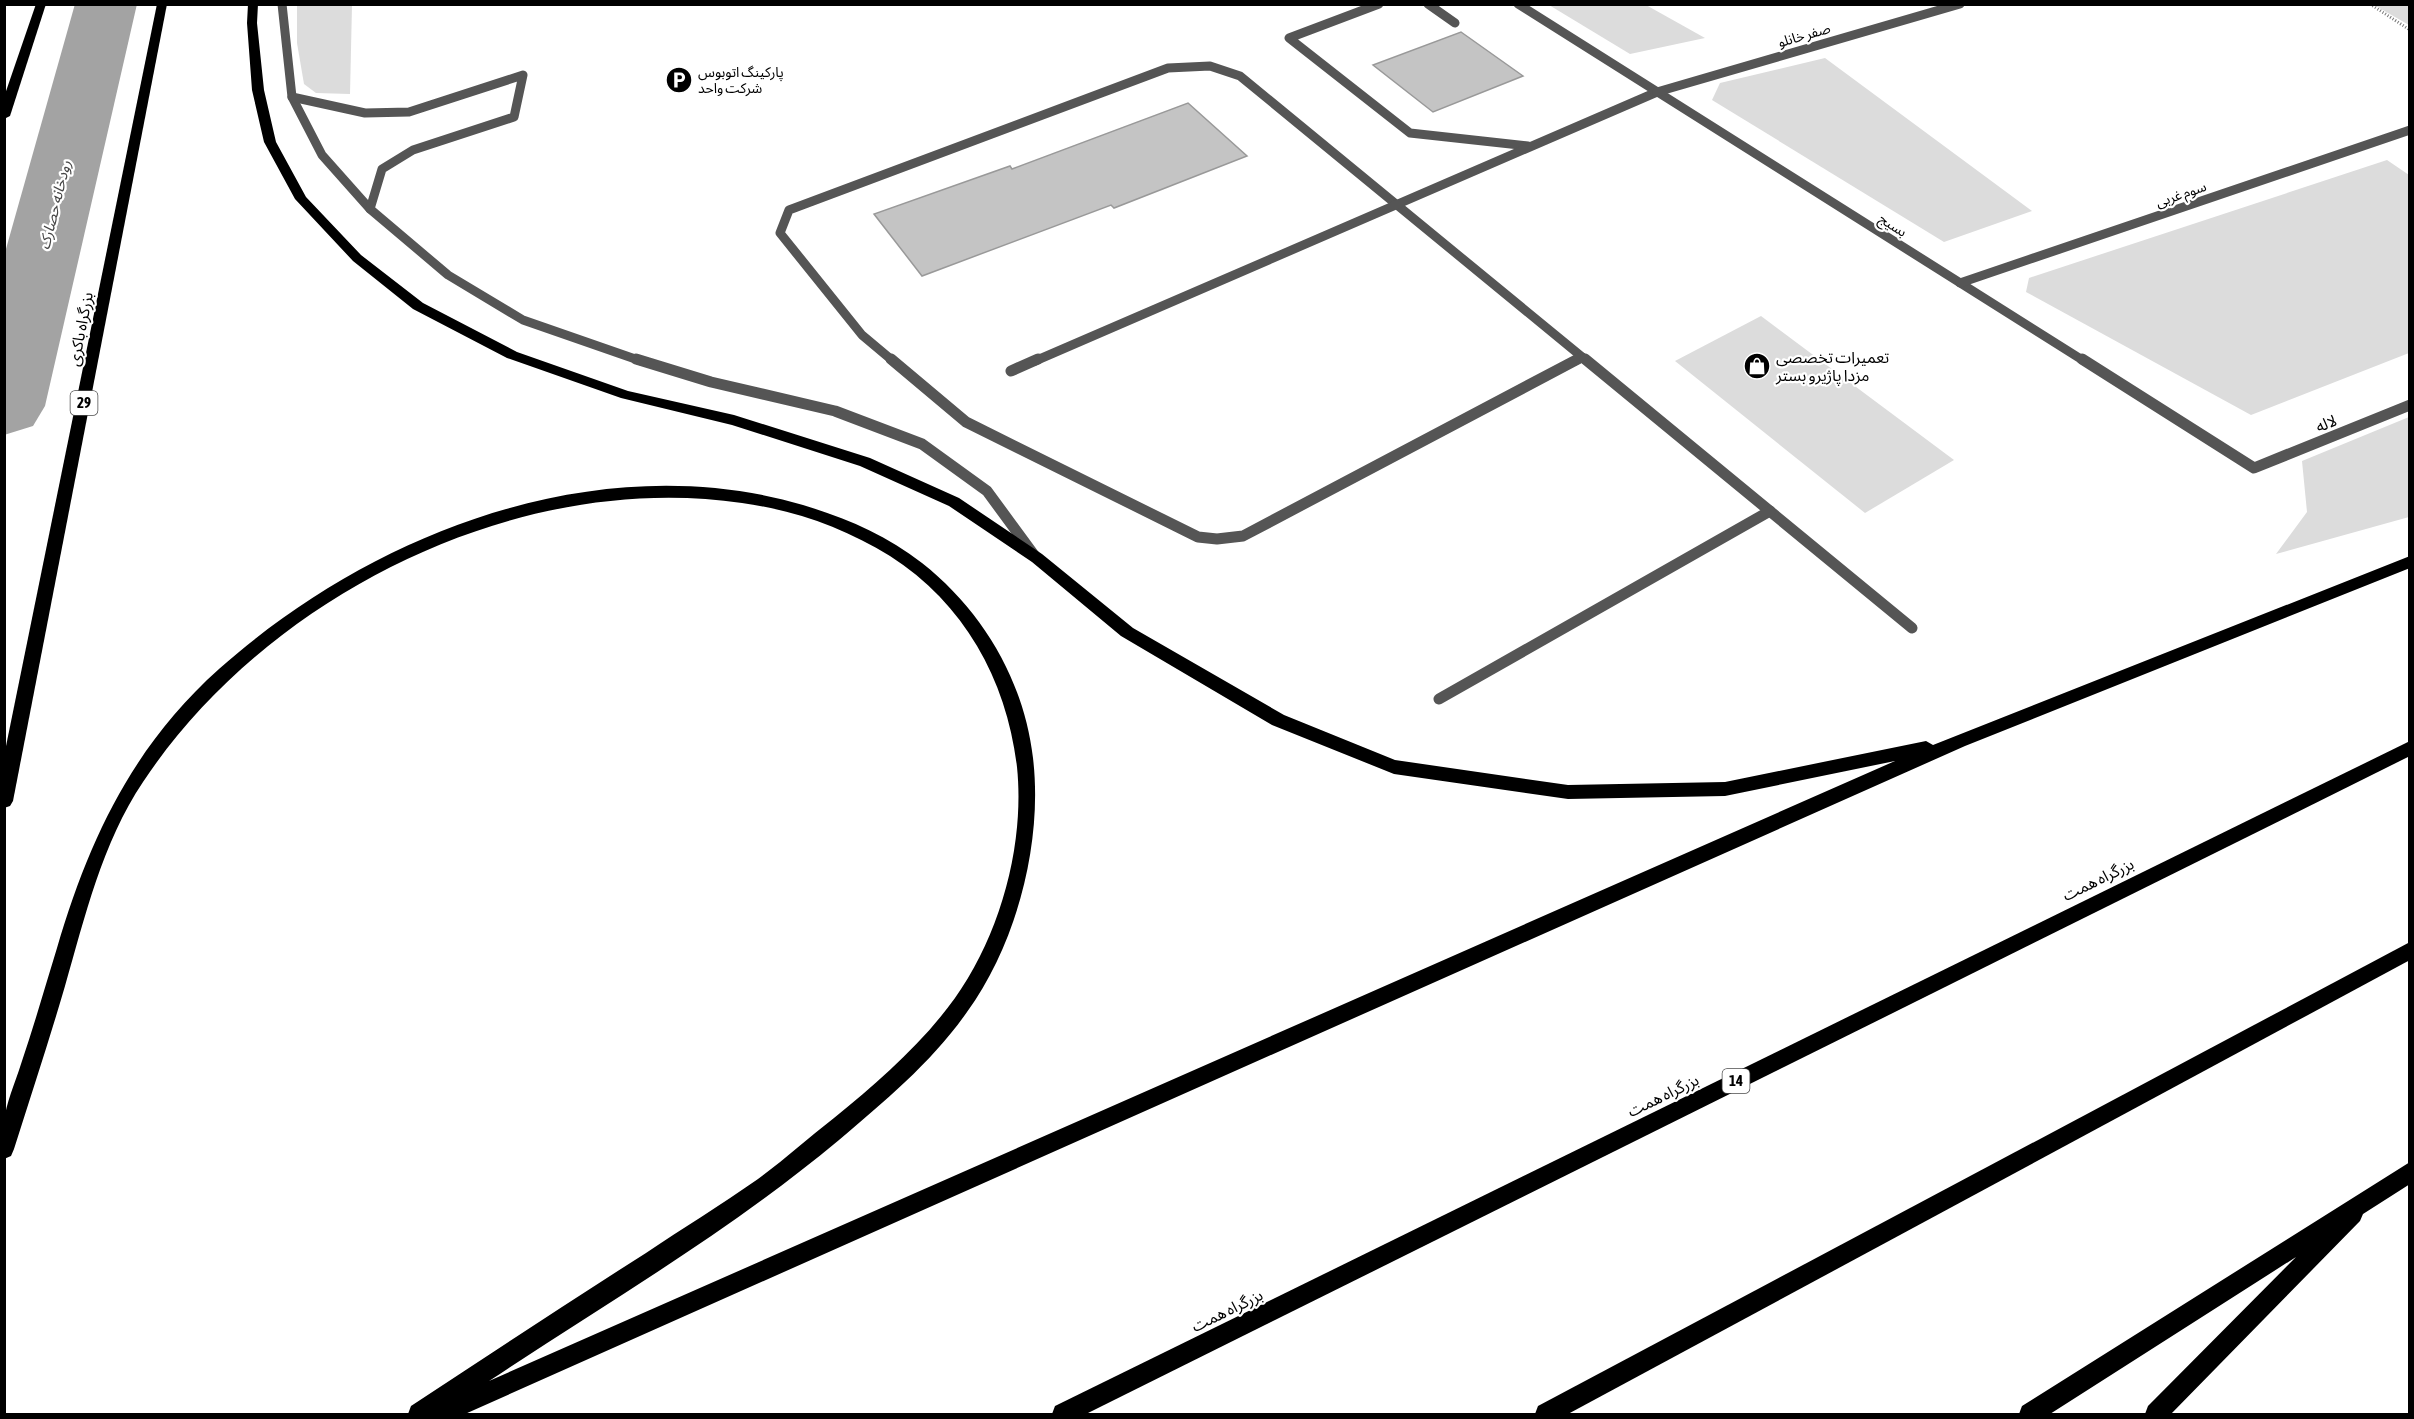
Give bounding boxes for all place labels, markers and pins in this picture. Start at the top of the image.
place label: پارکینگ اتوبوس شرکت واحد [698,64,784,97]
parking icon: پارکینگ اتوبوس شرکت واحد [664,65,694,95]
place label: تعمیرات تخصصی مزدا پاژیرو بستر [1775,348,1890,386]
shop icon: تعمیرات تخصصی مزدا پاژیرو بستر [1742,351,1772,381]

